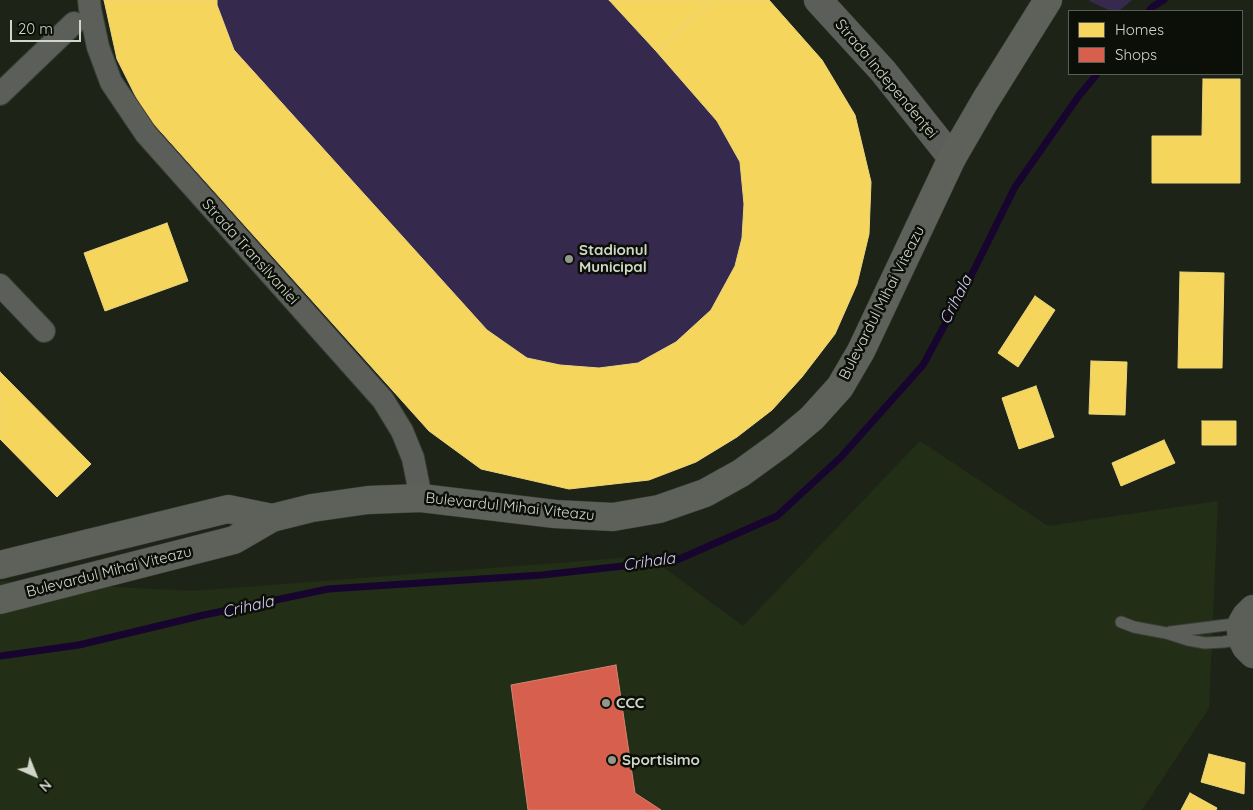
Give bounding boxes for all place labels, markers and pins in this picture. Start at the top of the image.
place label: Stadionul Municipal [579,241,648,276]
marker: Stadionul Municipal [563,253,575,265]
place label: CCC [616,694,644,712]
marker: CCC [600,697,612,709]
place label: Sportisimo [622,751,700,769]
marker: Sportisimo [606,754,618,766]

